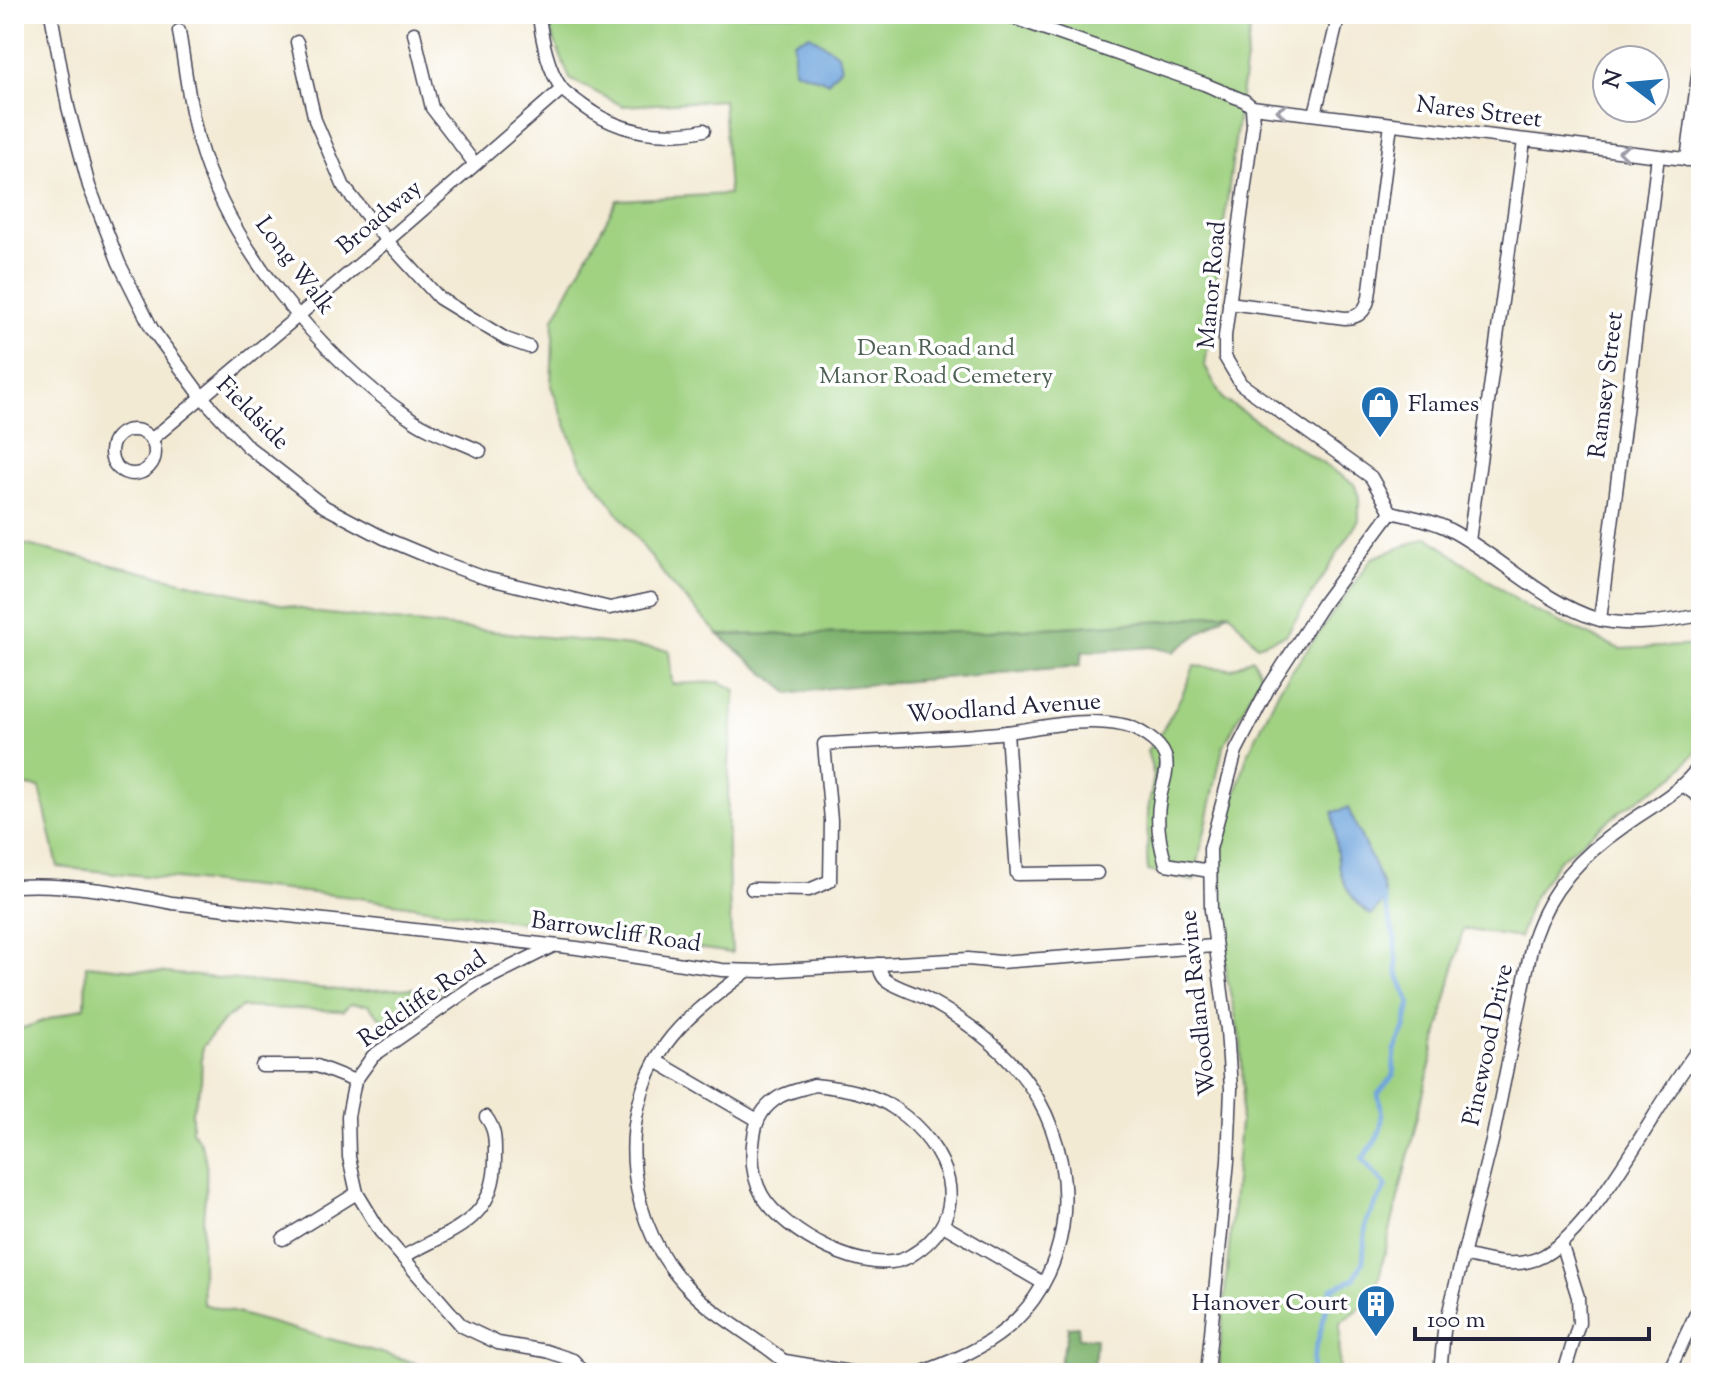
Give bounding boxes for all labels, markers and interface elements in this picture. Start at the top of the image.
north arrow [1591,44,1671,124]
text: N [1597,66,1633,92]
street label: Nares Street [1414,88,1544,138]
one-way arrow [1275,102,1288,119]
one-way arrow [1617,144,1630,161]
street label: Broadway [330,172,430,264]
street label: Long Walk [246,210,342,322]
street label: Manor Road [1190,219,1236,350]
street label: Ramsey Street [1581,310,1633,460]
park label: Dean Road and Manor Road Cemetery [819,332,1053,394]
street label: Fieldside [208,370,296,458]
shop icon: Flames [1359,384,1401,439]
place label: Flames [1408,388,1479,422]
street label: Woodland Avenue [906,685,1102,733]
street label: Barrowcliff Road [529,904,704,962]
street label: Woodland Ravine [1172,908,1226,1098]
street label: Redcliffe Road [352,943,494,1057]
street label: Pinewood Drive [1455,961,1523,1129]
building icon: Hanover Court [1355,1283,1397,1338]
place label: Hanover Court [1192,1287,1348,1321]
scale bar [1415,1291,1649,1341]
text: 100 m [1427,1304,1485,1338]

